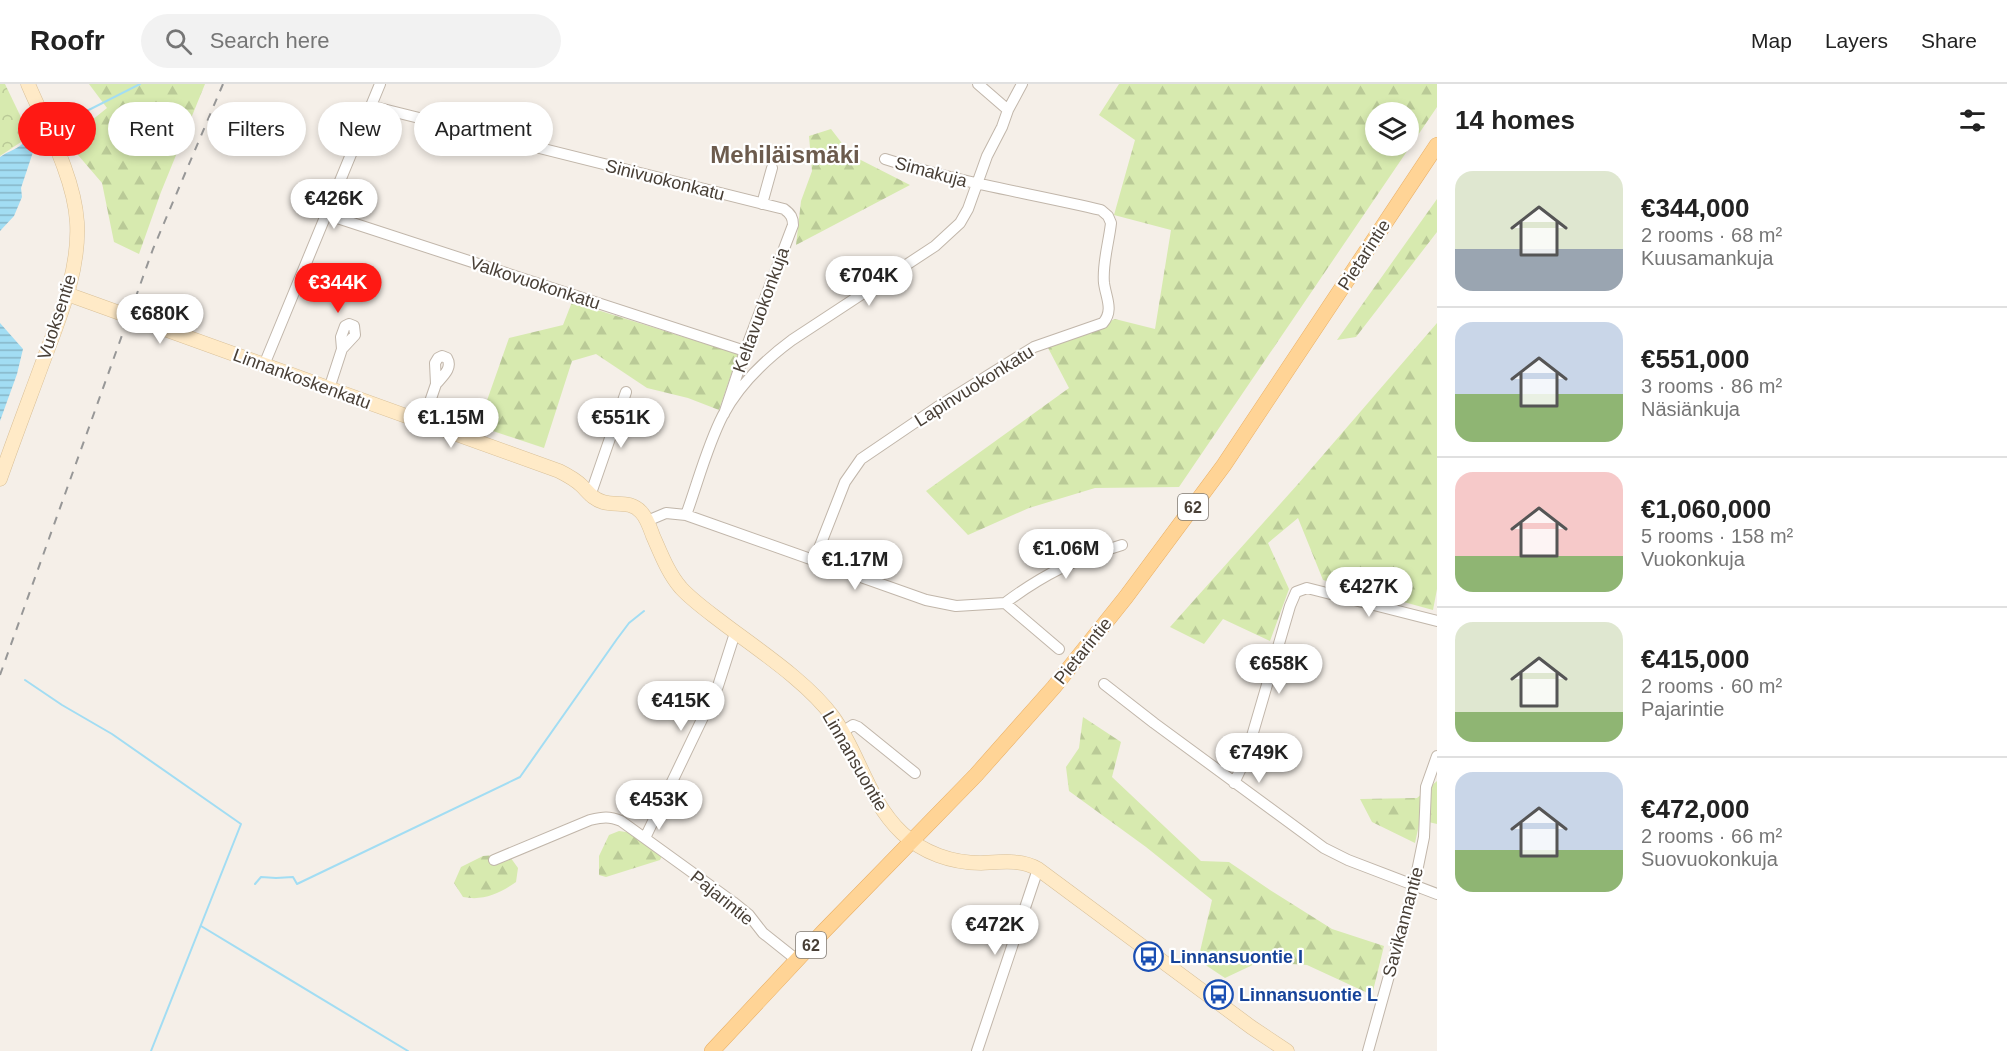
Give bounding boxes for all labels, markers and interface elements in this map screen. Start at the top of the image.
search box [141,14,561,68]
text: Roofr [30,25,105,56]
icon: search [162,25,195,58]
text: Search here [210,28,330,53]
text: Map [1751,29,1792,52]
text: Layers [1825,29,1888,52]
text: Share [1921,29,1977,52]
chip: Buy [18,102,96,156]
chip: Rent [108,102,195,156]
chip: Filters [207,102,306,156]
chip: New [318,102,402,156]
chip: Apartment [414,102,553,156]
map controls [1365,102,1419,156]
button: layers [1365,102,1419,156]
icon: filters [1956,104,1989,137]
text: 14 homes [1455,105,1575,135]
district label: Mehiläismäki [710,141,860,168]
street label: Simakuja [893,153,970,191]
street label: Sinivuokonkatu [603,156,727,204]
pin: €426K [292,179,376,230]
text: €426K [305,187,363,209]
text: €344,000 [1641,193,1749,223]
icon: home [1503,195,1575,267]
street label: Pietarintie [1334,216,1394,294]
text: 2 rooms · 68 m² [1641,224,1782,246]
street label: Keltavuokonkuja [729,244,793,375]
text: Kuusamankuja [1641,247,1773,269]
street label: Valkovuokonkatu [467,253,603,313]
pin: €704K [827,256,911,307]
pin: €344K [296,263,380,314]
text: €704K [840,264,898,286]
text: €344K [309,271,367,293]
street label: Vuoksentie [34,272,80,362]
pin: €680K [118,294,202,345]
text: €680K [131,302,189,324]
street label: Lapinvuokonkatu [911,341,1037,431]
text: €551,000 [1641,344,1749,374]
street label: Linnankoskenkatu [230,345,374,413]
icon: home [1503,346,1575,418]
text: 3 rooms · 86 m² [1641,375,1782,397]
pin: €1.15M [402,398,500,449]
pin: €551K [579,398,663,449]
text: Näsiänkuja [1641,398,1740,420]
text: €1.15M [418,406,484,428]
text: €551K [592,406,650,428]
road number: 62 [1178,494,1208,520]
text: €1,060,000 [1641,494,1771,524]
icon: home [1503,496,1575,568]
text: 5 rooms · 158 m² [1641,525,1793,547]
pin: €1.06M [1017,529,1115,580]
text: €1.06M [1033,537,1099,559]
pin: €1.17M [806,540,904,591]
text: €1.17M [822,548,888,570]
text: Vuokonkuja [1641,548,1745,570]
pin: €427K [1327,567,1411,618]
text: €427K [1340,575,1398,597]
street label: Pietarintie [1050,614,1116,688]
pin: €658K [1237,644,1321,695]
text: €415,000 [1641,644,1749,674]
icon: home [1503,646,1575,718]
text: €658K [1250,652,1308,674]
text: 2 rooms · 60 m² [1641,675,1782,697]
pin: €415K [639,681,723,732]
text: €415K [652,689,710,711]
text: Pajarintie [1641,698,1724,720]
street label: Linnansuontie [818,707,892,815]
pin: €749K [1217,733,1301,784]
text: €749K [1230,741,1288,763]
pin: €453K [617,780,701,831]
text: €453K [630,788,688,810]
text: €472,000 [1641,794,1749,824]
icon: home [1503,796,1575,868]
text: 2 rooms · 66 m² [1641,825,1782,847]
text: Suovuokonkuja [1641,848,1778,870]
street label: Savikannantie [1379,865,1427,979]
street label: Pajarintie [687,867,757,929]
pin: €472K [953,905,1037,956]
text: €472K [966,913,1024,935]
road number: 62 [796,932,826,958]
bus stop icon: Linnansuontie I [1133,941,1165,973]
place label: Linnansuontie I [1170,947,1303,967]
bus stop icon: Linnansuontie L [1202,979,1234,1011]
place label: Linnansuontie L [1239,985,1378,1005]

